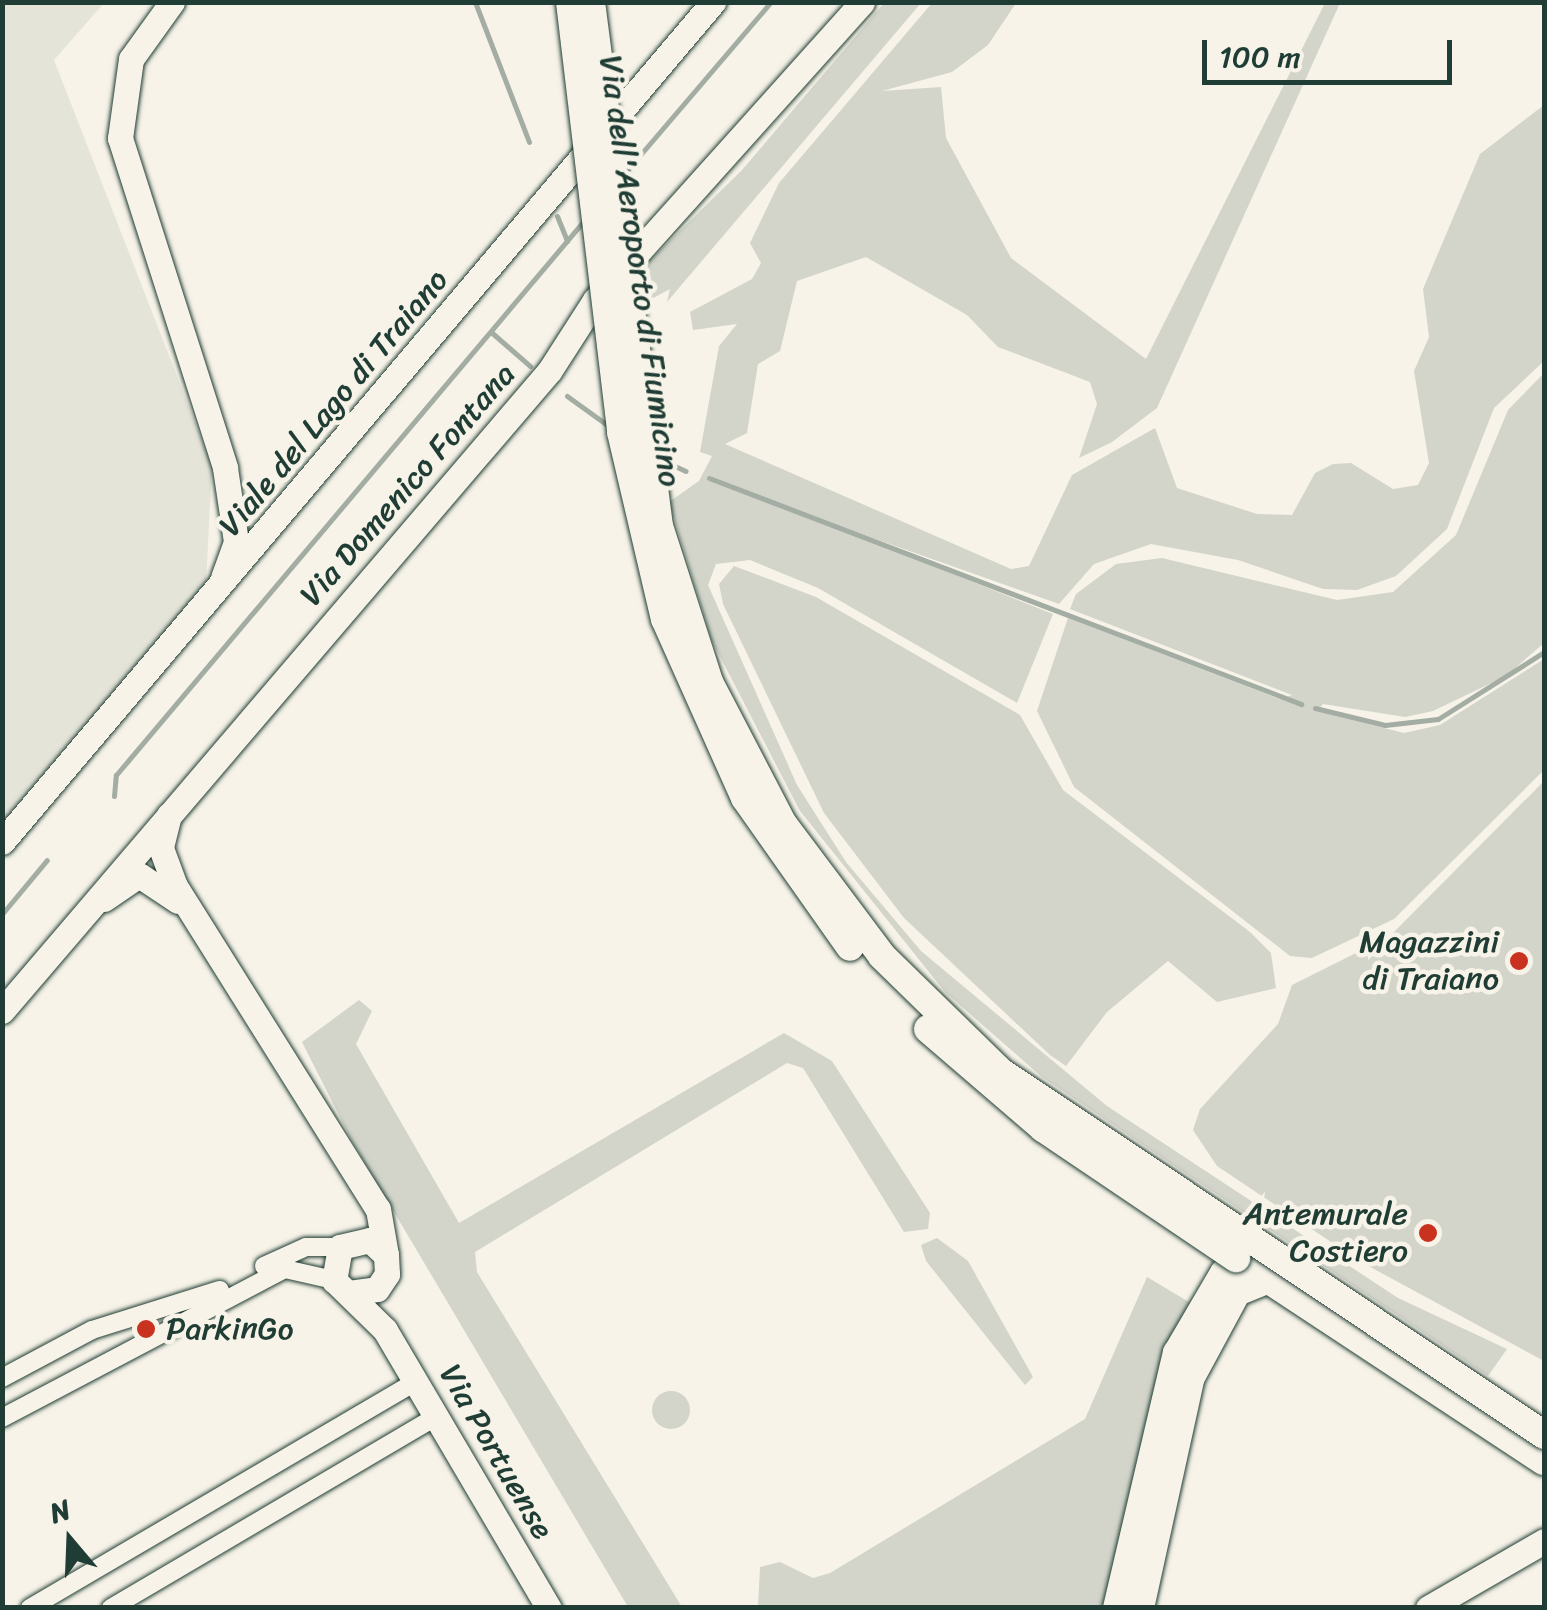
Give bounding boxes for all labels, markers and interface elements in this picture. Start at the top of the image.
scale bar [1207,20,1457,82]
text: 100 m [1219,30,1301,84]
street label: Via dell'Aeroporto di Fiumicino [591,52,689,490]
street label: Viale del Lago di Traiano [211,262,457,544]
street label: Via Domenico Fontana [292,356,524,614]
place label: Magazzini di Traiano [1359,924,1499,999]
marker: Magazzini di Traiano [1508,950,1530,972]
place label: Antemurale Costiero [1243,1196,1408,1271]
marker: Antemurale Costiero [1417,1222,1439,1244]
place label: ParkinGo [166,1310,294,1348]
marker: ParkinGo [135,1318,157,1340]
street label: Via Portuense [430,1357,562,1547]
text: N [43,1485,77,1537]
north arrow [20,1490,120,1590]

